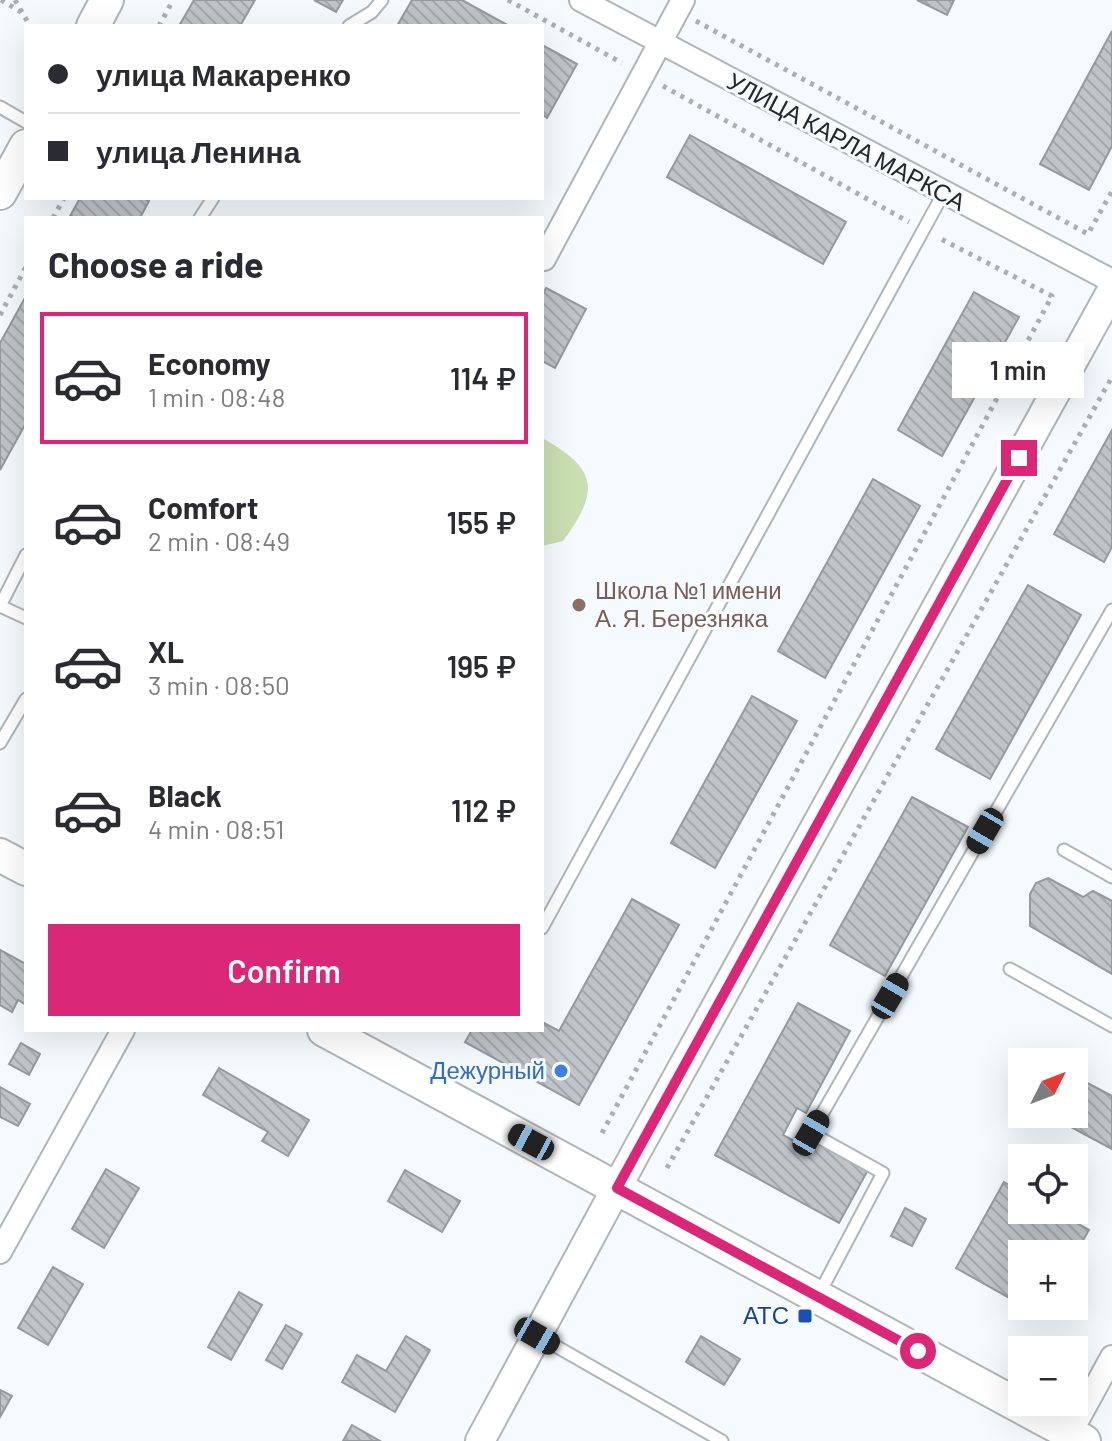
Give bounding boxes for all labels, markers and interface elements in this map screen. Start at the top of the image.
text: улица Макаренко [96,56,351,92]
street label: УЛИЦА КАРЛА МАРКСА [723,65,971,216]
text: улица Ленина [96,133,300,169]
text: Choose a ride [48,242,264,285]
icon: car [52,342,124,414]
callout: 1 min [953,342,1085,398]
text: Economy [148,345,271,381]
text: 1 min [990,354,1046,385]
text: 114 ₽ [450,360,516,396]
text: 1 min · 08:48 [148,381,285,412]
route end [1001,440,1037,476]
icon: car [52,486,124,558]
text: Comfort [148,489,258,525]
text: 155 ₽ [447,504,516,540]
text: 2 min · 08:49 [148,525,290,556]
place label: Школа №1 имени А. Я. Березняка [595,575,782,632]
marker: Школа №1 имени А. Я. Березняка [570,596,588,614]
icon: car [52,630,124,702]
text: XL [148,633,184,669]
text: 195 ₽ [447,648,516,684]
text: 3 min · 08:50 [148,669,290,700]
icon: car [52,774,124,846]
text: Black [148,777,222,813]
text: 112 ₽ [451,792,516,828]
car [963,804,1007,858]
text: 4 min · 08:51 [148,813,284,844]
button: Confirm [48,924,520,1016]
car [868,969,912,1023]
north arrow [1008,1048,1088,1128]
map controls [1008,1048,1088,1416]
place label: Дежурный [430,1055,545,1084]
marker: Дежурный [552,1062,570,1080]
car [789,1106,833,1160]
car [504,1120,558,1164]
button: locate [1008,1144,1088,1224]
button: + [1008,1240,1088,1320]
place label: АТС [743,1300,789,1329]
marker: АТС [796,1307,814,1325]
car [510,1314,564,1358]
route start [900,1333,936,1369]
button: − [1008,1336,1088,1416]

